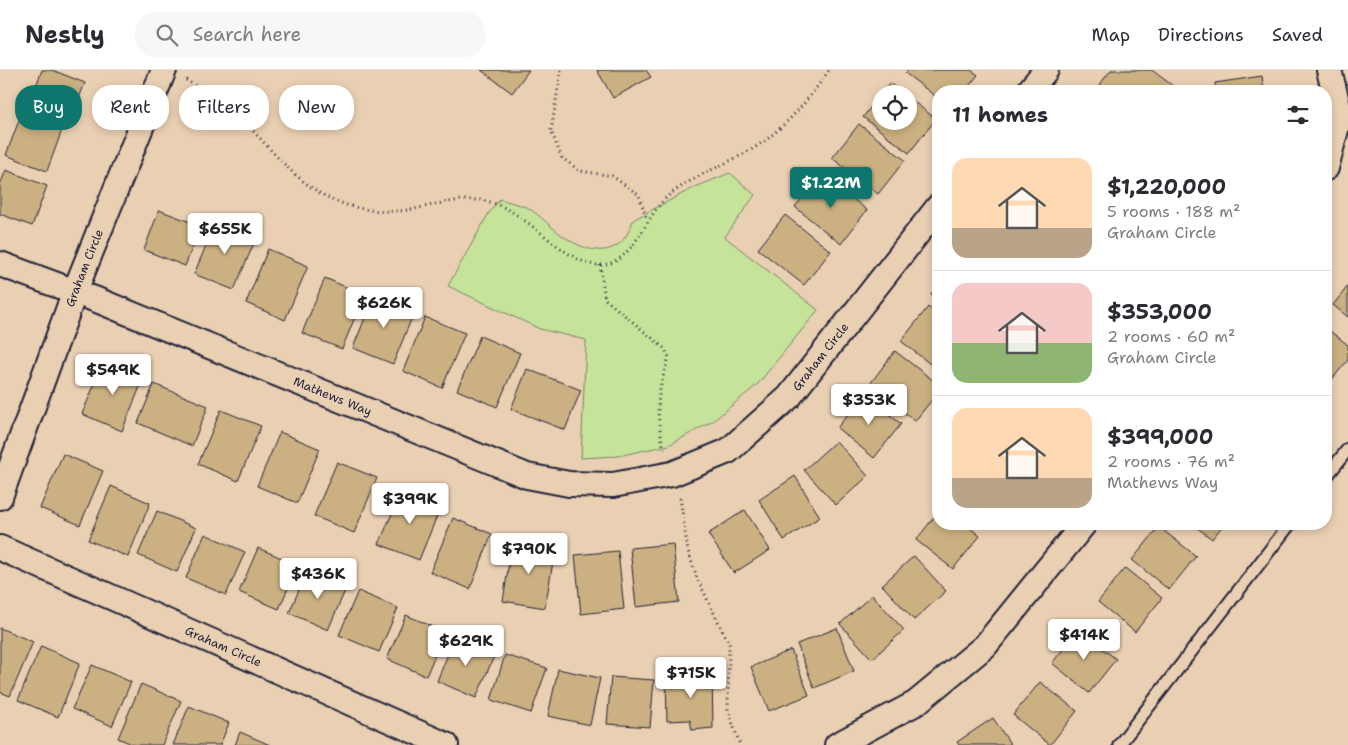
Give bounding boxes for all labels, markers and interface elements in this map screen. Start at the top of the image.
search box [135,12,485,57]
text: Nestly [25,19,105,51]
icon: search [153,21,181,49]
text: Search here [193,22,301,47]
text: Map [1092,23,1130,47]
text: Directions [1158,23,1244,47]
text: Saved [1272,23,1323,47]
chip: Buy [15,85,82,130]
chip: Rent [92,85,169,130]
chip: Filters [179,85,269,130]
chip: New [279,85,354,130]
map controls [872,85,917,130]
button: locate [872,85,917,130]
text: 11 homes [952,101,1048,129]
icon: filters [1284,101,1312,129]
pin: $1.22M [790,166,872,209]
text: $1.22M [801,172,861,193]
text: $1,220,000 [1107,173,1226,201]
icon: home [992,178,1052,238]
text: 5 rooms · 188 m² [1107,201,1240,222]
pin: $655K [190,212,260,255]
text: $655K [199,218,251,239]
text: Graham Circle [1107,222,1217,243]
street label: Graham Circle [62,227,107,309]
pin: $626K [349,286,419,329]
text: $626K [357,292,411,313]
text: $353,000 [1107,298,1212,326]
icon: home [992,303,1052,363]
street label: Graham Circle [789,319,852,394]
text: 2 rooms · 60 m² [1107,326,1235,347]
text: Graham Circle [1107,347,1217,368]
pin: $549K [78,354,148,396]
text: $549K [86,359,140,380]
street label: Mathews Way [291,373,374,420]
pin: $353K [834,384,904,426]
text: $353K [842,389,896,410]
text: $399,000 [1107,423,1213,451]
icon: home [992,428,1052,488]
text: 2 rooms · 76 m² [1107,451,1235,472]
text: Mathews Way [1107,472,1218,493]
pin: $399K [375,482,445,525]
text: $399K [383,488,437,509]
pin: $790K [494,532,564,575]
text: $790K [502,538,556,559]
pin: $436K [283,558,353,600]
text: $436K [291,563,345,584]
pin: $414K [1049,618,1119,661]
street label: Graham Circle [182,623,264,671]
pin: $629K [431,624,501,667]
text: $414K [1059,624,1109,645]
text: $629K [439,630,493,651]
pin: $715K [656,656,726,699]
text: $715K [666,662,716,683]

